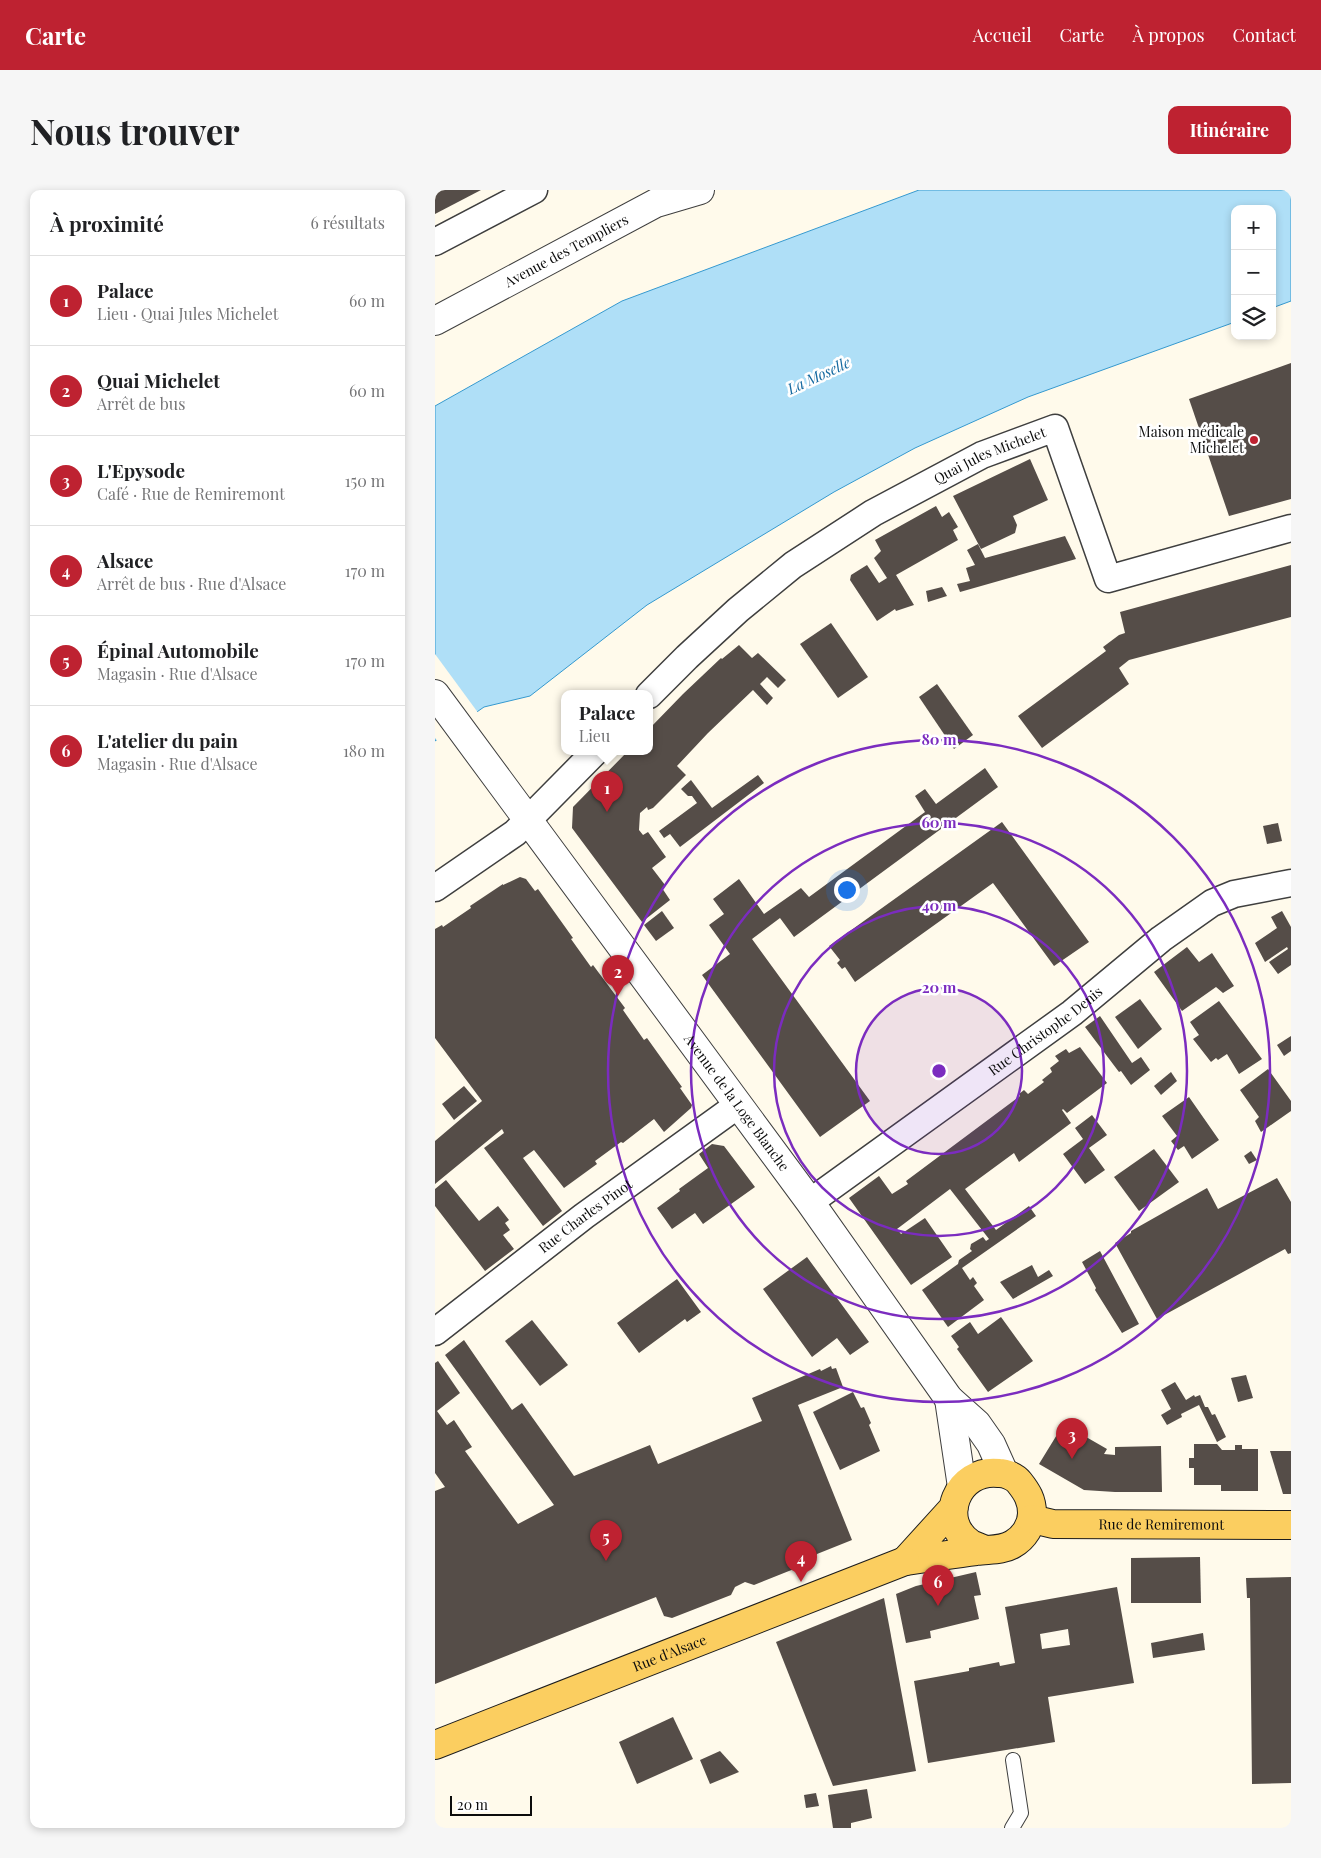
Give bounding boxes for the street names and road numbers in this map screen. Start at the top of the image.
street label: Avenue des Templiers [500,210,631,292]
street label: Quai Jules Michelet [930,422,1049,488]
street label: Rue Christophe Denis [984,982,1106,1079]
street label: Avenue de la Loge Blanche [679,1029,794,1175]
street label: Rue Charles Pinot [534,1174,637,1257]
street label: Rue de Remiremont [1098,1514,1225,1534]
street label: Rue d'Alsace [630,1630,709,1676]

